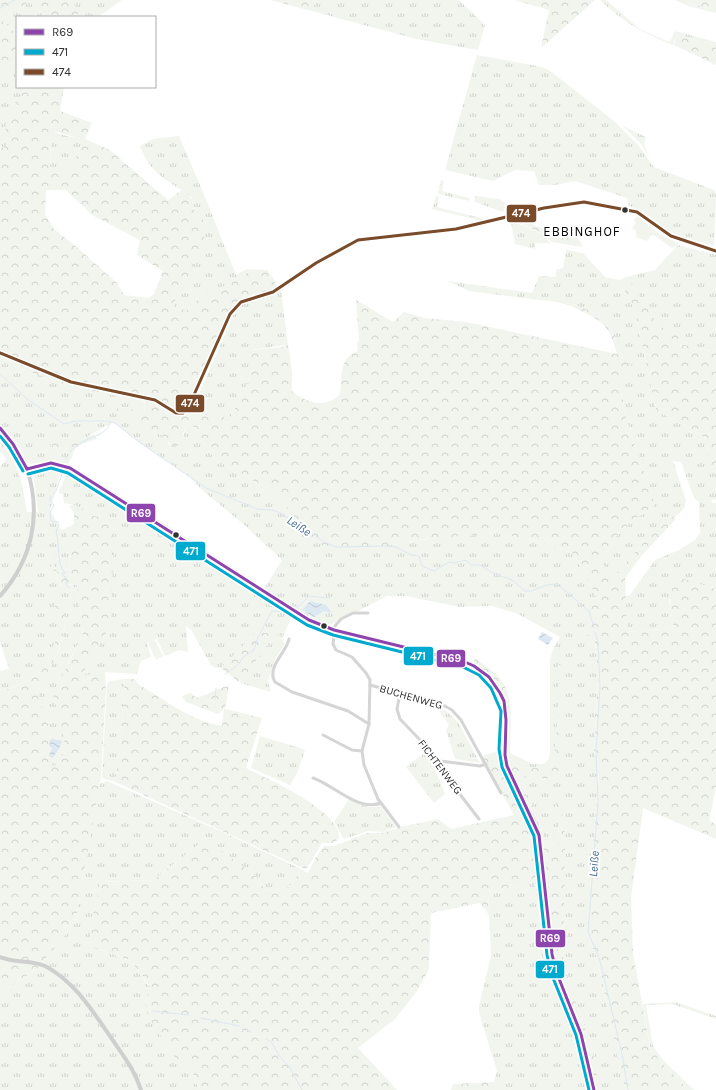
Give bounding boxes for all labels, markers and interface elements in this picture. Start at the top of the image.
legend [16,16,156,88]
text: R69 [52,25,73,39]
text: 471 [52,45,68,59]
text: 474 [52,65,71,79]
line badge: 474 [506,204,537,223]
unlabelled marker [620,205,630,215]
text: 474 [512,207,531,220]
district label: EBBINGHOF [543,224,621,239]
line badge: 474 [175,394,205,413]
text: 474 [181,397,200,410]
line badge: R69 [126,503,156,523]
text: R69 [131,507,152,520]
water label: Leiße [284,513,314,539]
unlabelled marker [171,530,181,540]
line badge: 471 [175,541,206,561]
text: 471 [183,545,199,558]
unlabelled marker [319,621,329,631]
line badge: 471 [403,646,434,666]
line badge: R69 [436,649,466,668]
text: 471 [410,650,426,663]
text: R69 [441,652,462,665]
street label: BUCHENWEG [378,682,444,712]
street label: FICHTENWEG [415,737,465,797]
water label: Leiße [586,850,602,878]
line badge: R69 [535,929,566,948]
text: R69 [540,932,561,945]
line badge: 471 [535,960,565,979]
text: 471 [542,963,558,976]

